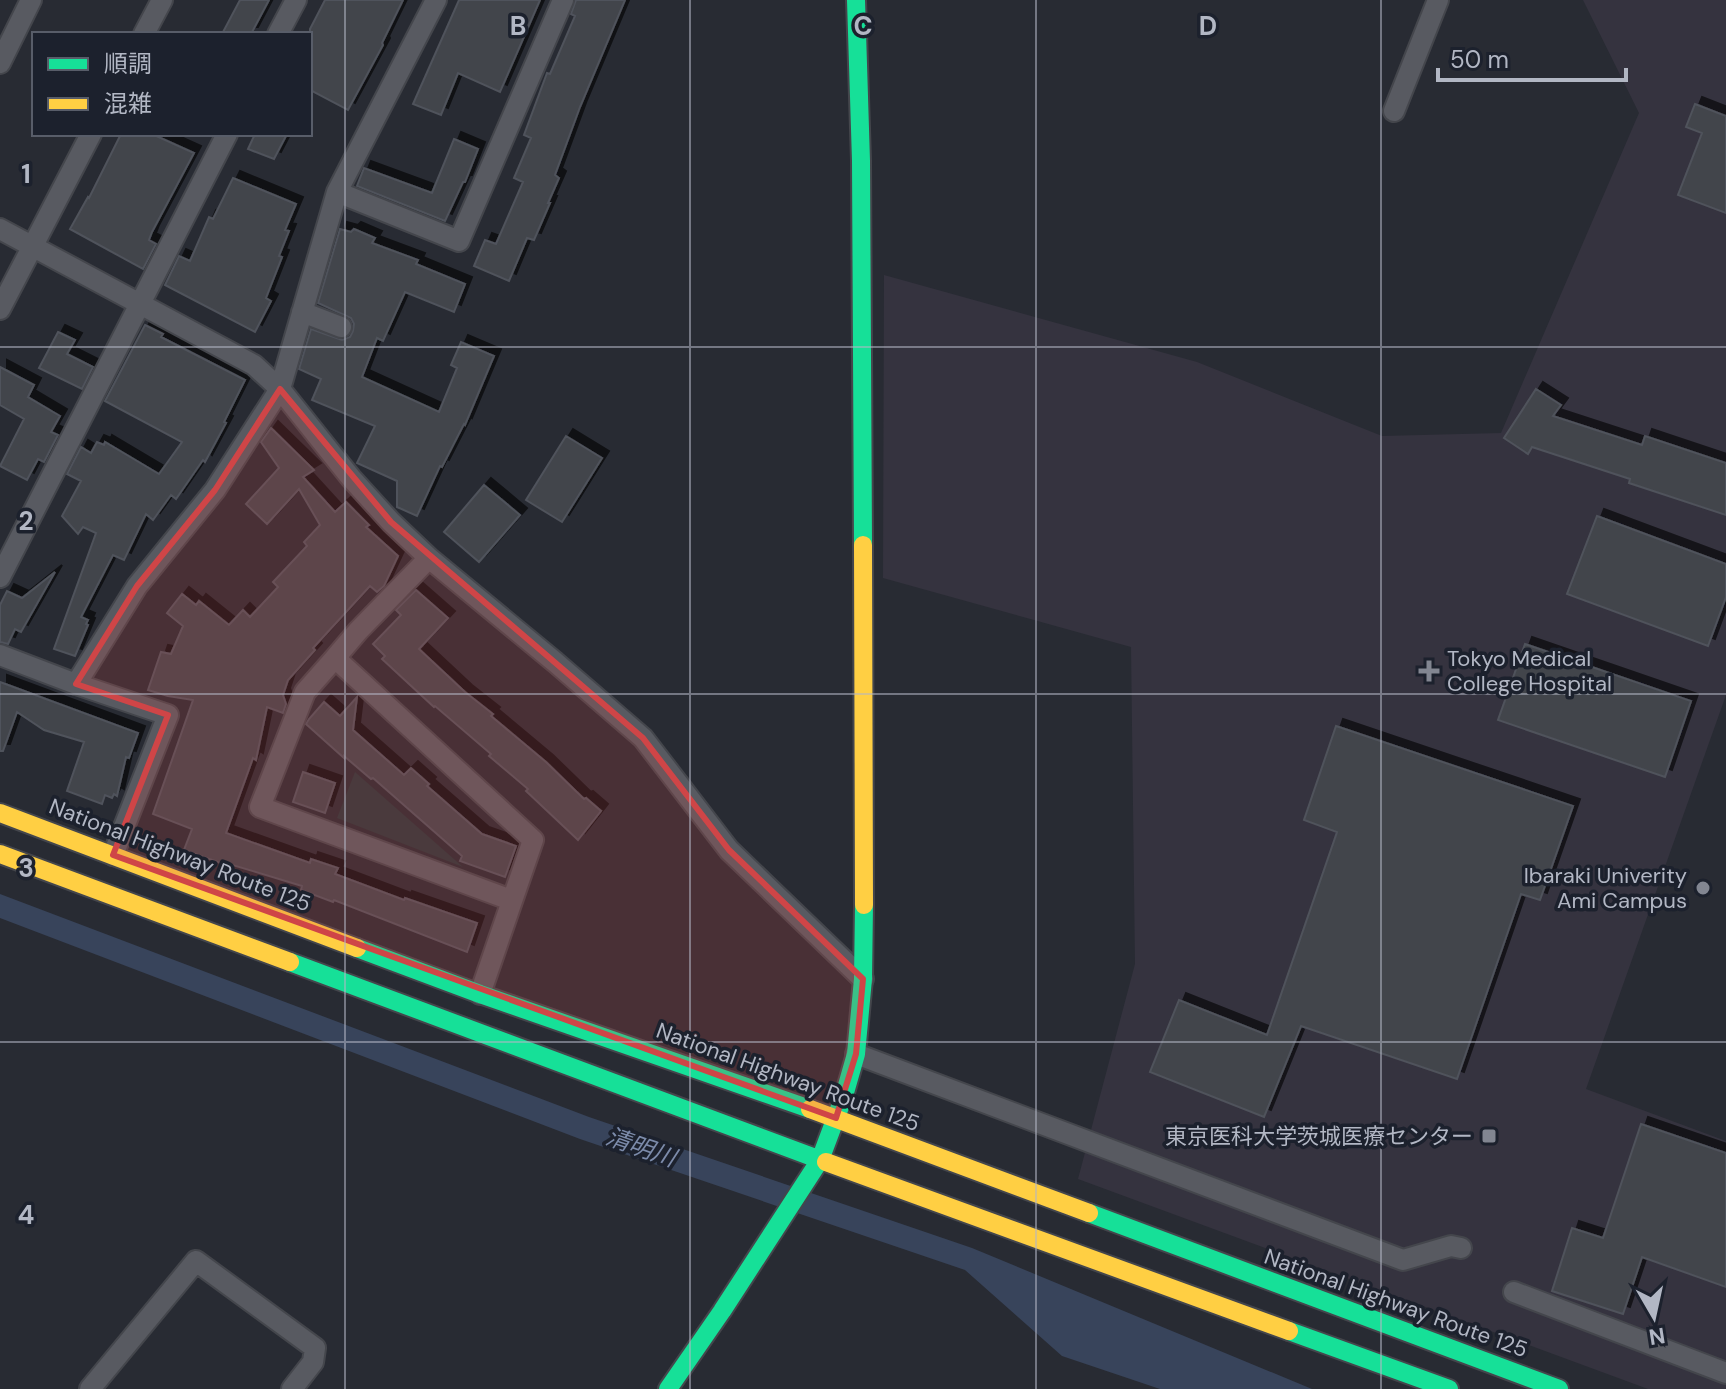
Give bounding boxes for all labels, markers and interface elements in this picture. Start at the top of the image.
text: B [510,9,526,43]
text: C [853,9,873,43]
text: D [1199,9,1217,43]
legend [32,32,312,136]
scale bar [1438,32,1626,82]
text: 50 m [1450,44,1509,75]
text: 順調 [104,48,152,79]
text: 混雑 [104,88,152,119]
text: 1 [21,157,31,191]
text: 2 [18,504,34,538]
place label: Tokyo Medical College Hospital [1447,644,1612,698]
marker: Tokyo Medical College Hospital [1418,660,1440,682]
street label: National Highway Route 125 [45,792,315,918]
text: 3 [18,851,34,885]
place label: Ibaraki Univerity Ami Campus [1524,861,1687,915]
marker: Ibaraki Univerity Ami Campus [1694,879,1712,897]
street label: National Highway Route 125 [652,1016,924,1138]
water label: 清明川 [602,1121,683,1174]
place label: 東京医科大学茨城医療センター [1165,1122,1473,1151]
marker: 東京医科大学茨城医療センター [1480,1127,1498,1145]
text: 4 [18,1198,34,1232]
street label: National Highway Route 125 [1260,1242,1532,1364]
north arrow [1614,1277,1694,1357]
text: N [1647,1321,1667,1352]

